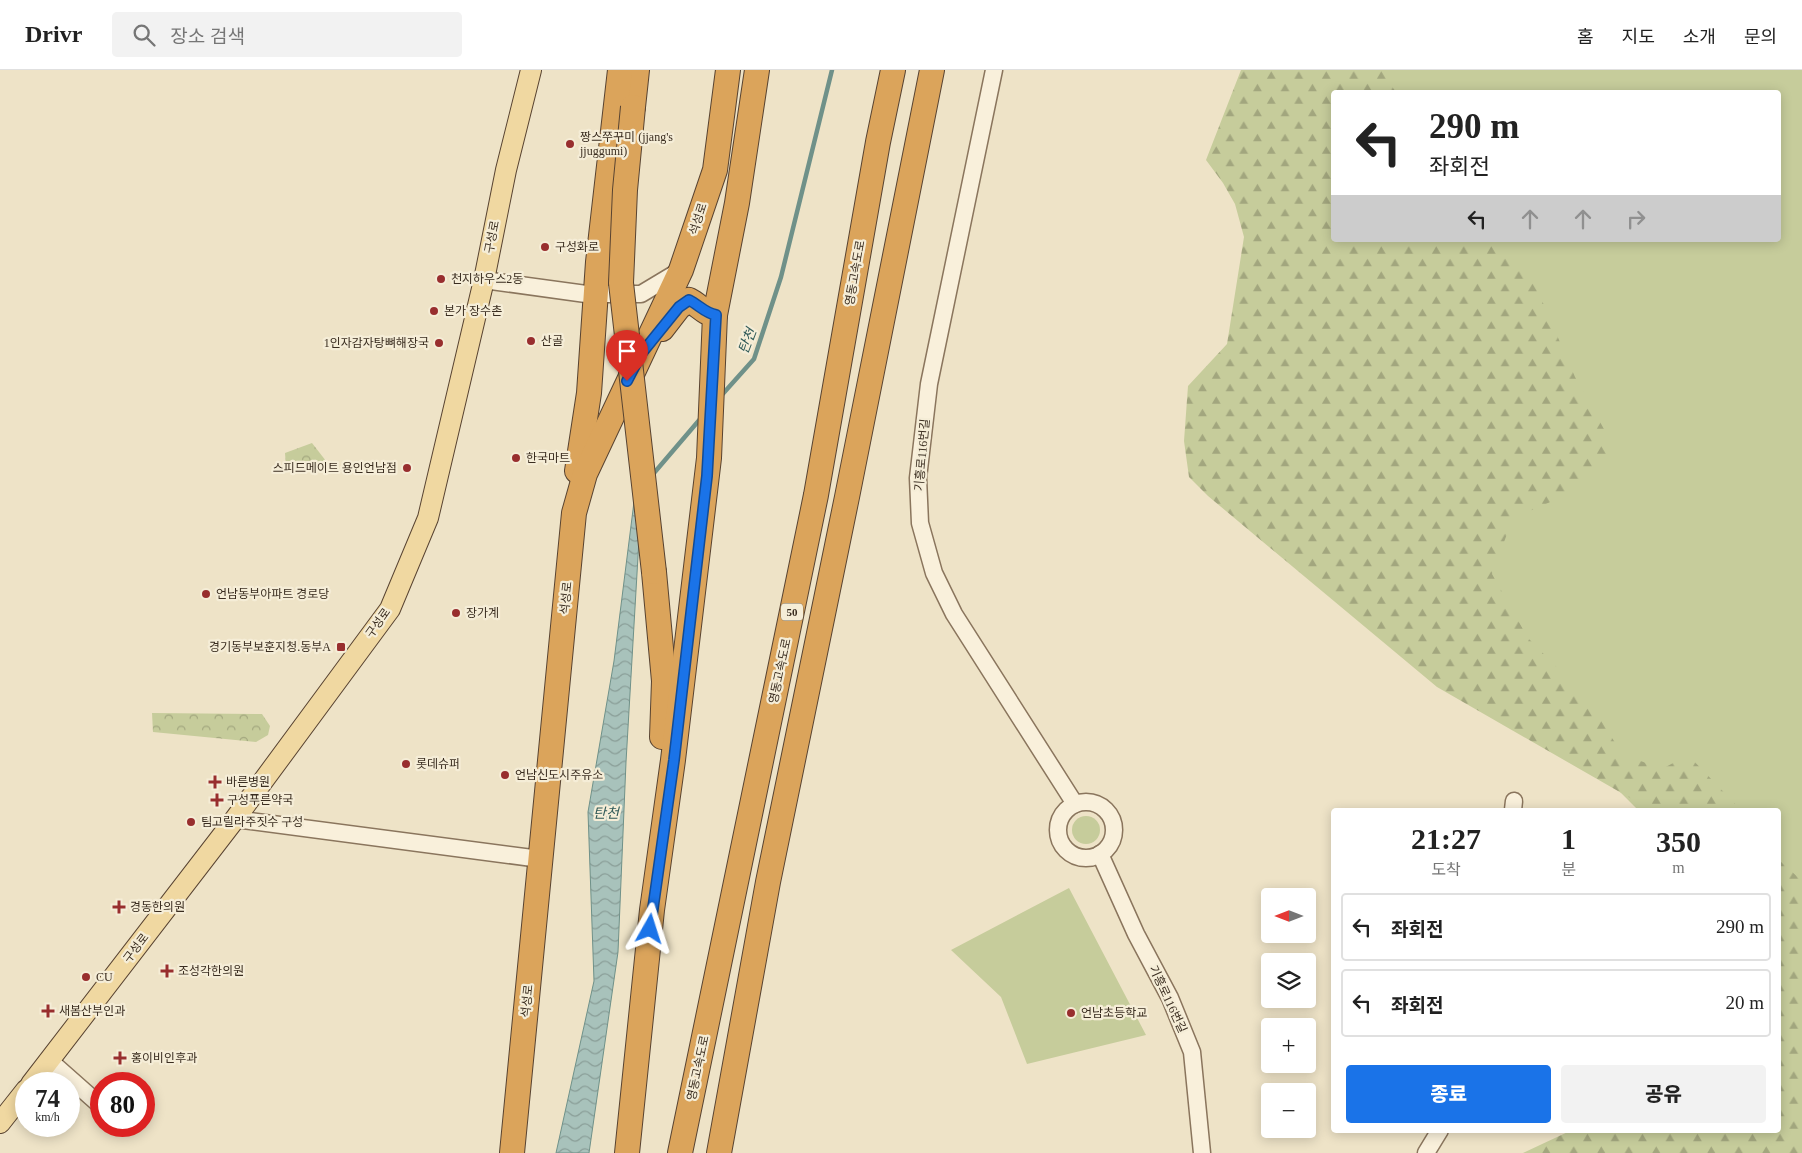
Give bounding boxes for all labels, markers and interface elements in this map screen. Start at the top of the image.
search box [112,12,462,57]
text: Drivr [25,21,82,47]
icon: search [130,21,158,49]
text: 장소 검색 [170,26,245,47]
text: 홈 [1577,27,1594,47]
text: 지도 [1622,27,1655,47]
text: 소개 [1683,27,1716,47]
text: 문의 [1744,27,1777,47]
text: 290 m [1429,107,1519,146]
icon: left [1346,110,1411,175]
place label: 짱스쭈꾸미 (jjang's jjuggumi) [579,130,673,158]
marker: 짱스쭈꾸미 (jjang's jjuggumi) [564,138,576,150]
text: 좌회전 [1429,154,1490,179]
street label: 석성로 [686,201,710,237]
icon: left [1463,205,1491,233]
icon: ahead [1516,205,1544,233]
icon: ahead [1569,205,1597,233]
icon: right [1622,205,1650,233]
street label: 구성로 [482,219,502,255]
street label: 영동고속도로 [842,239,868,307]
place label: 구성화로 [555,240,599,254]
marker: 구성화로 [539,241,551,253]
place label: 천지하우스2동 [451,272,523,286]
marker: 천지하우스2동 [435,273,447,285]
place label: 본가 장수촌 [444,304,502,318]
marker: 본가 장수촌 [428,305,440,317]
water label: 탄천 [736,325,759,356]
pin [606,330,648,381]
place label: 산골 [541,334,563,348]
marker: 산골 [525,335,537,347]
place label: 1인자감자탕뼈해장국 [324,336,429,350]
marker: 1인자감자탕뼈해장국 [433,337,445,349]
icon: arrive [613,337,641,365]
street label: 기흥로116번길 [912,418,932,492]
place label: 한국마트 [526,451,570,465]
marker: 한국마트 [510,452,522,464]
place label: 스피드메이트 용인언남점 [273,461,397,475]
marker: 스피드메이트 용인언남점 [401,462,413,474]
street label: 석성로 [557,581,575,615]
place label: 언남동부아파트 경로당 [216,587,329,601]
marker: 언남동부아파트 경로당 [200,588,212,600]
road number: 50 [781,604,803,620]
street label: 구성로 [363,605,393,641]
place label: 장가계 [466,606,499,620]
marker: 장가계 [450,607,462,619]
street label: 영동고속도로 [766,637,794,705]
place label: 경기동부보훈지청.동부A [209,640,331,654]
marker: 경기동부보훈지청.동부A [335,641,347,653]
place label: 롯데슈퍼 [416,757,460,771]
marker: 롯데슈퍼 [400,758,412,770]
place label: 언남신도시주유소 [515,768,603,782]
marker: 언남신도시주유소 [499,769,511,781]
marker: 바른병원 [208,775,222,789]
place label: 바른병원 [226,775,270,789]
place label: 구성푸른약국 [227,793,293,807]
marker: 구성푸른약국 [211,794,223,806]
water label: 탄천 [593,806,620,821]
place label: 팀고릴라주짓수 구성 [201,815,303,829]
marker: 팀고릴라주짓수 구성 [185,816,197,828]
text: 21:27 [1411,822,1481,855]
text: 1 [1561,822,1576,855]
text: 350 [1656,825,1701,858]
text: m [1672,859,1685,876]
text: 도착 [1431,861,1461,878]
text: 분 [1561,861,1576,878]
north arrow [1261,888,1316,942]
map controls [1261,888,1316,1138]
marker: 경동한의원 [112,900,126,914]
place label: 경동한의원 [130,900,185,914]
position arrow [623,902,675,954]
icon: left [1348,913,1376,941]
text: 290 m [1716,916,1764,937]
text: 좌회전 [1391,919,1443,940]
street label: 구성로 [120,931,152,965]
button: layers [1261,953,1316,1008]
street label: 기흥로116번길 [1146,963,1190,1035]
marker: 조성각한의원 [160,964,174,978]
place label: 조성각한의원 [178,964,244,978]
place label: CU [96,970,113,984]
marker: CU [80,971,92,983]
street label: 석성로 [518,984,536,1018]
icon: left [1348,989,1376,1017]
text: 20 m [1725,992,1764,1013]
text: 좌회전 [1391,995,1443,1016]
marker: 새봄산부인과 [41,1004,55,1018]
place label: 새봄산부인과 [59,1004,125,1018]
place label: 언남초등학교 [1081,1006,1147,1020]
marker: 언남초등학교 [1065,1007,1077,1019]
button: + [1261,1018,1316,1073]
street label: 영동고속도로 [684,1034,712,1102]
marker: 홍이비인후과 [113,1051,127,1065]
place label: 홍이비인후과 [131,1051,197,1065]
button: 종료 [1346,1065,1551,1123]
button: 공유 [1561,1065,1766,1123]
speed limit sign: 80 [90,1072,155,1137]
button: − [1261,1083,1316,1138]
text: 74 [35,1085,60,1112]
text: km/h [35,1110,60,1124]

